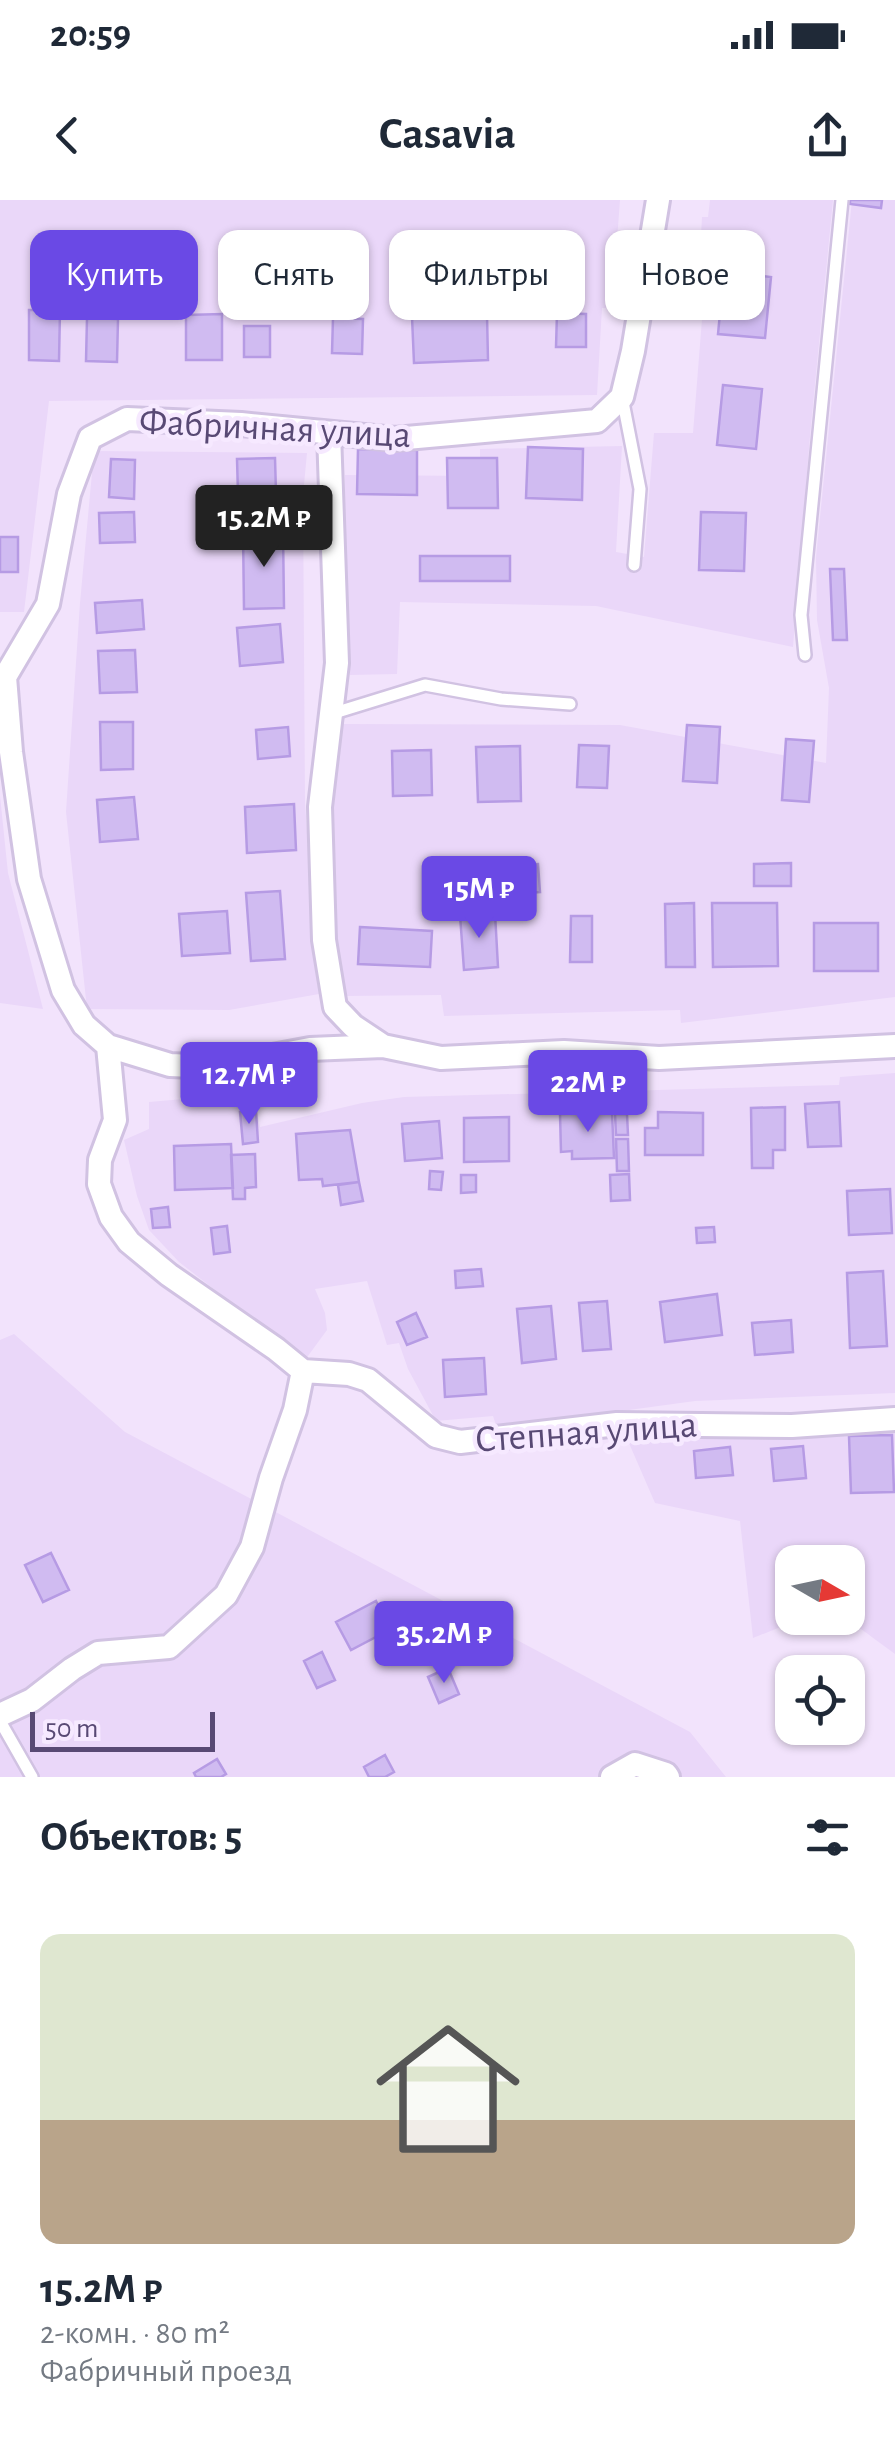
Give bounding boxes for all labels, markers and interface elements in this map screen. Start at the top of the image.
text: 20:59 [50,16,131,54]
icon: back [40,108,95,163]
icon: share [800,108,855,163]
text: Casavia [379,112,516,157]
chip: Купить [30,230,198,320]
chip: Снять [218,230,369,320]
chip: Фильтры [389,230,585,320]
chip: Новое [605,230,765,320]
street label: Фабричная улица [138,403,412,455]
pin: 15.2M ₽ [172,485,356,570]
text: 15.2M ₽ [217,501,311,533]
pin: 15M ₽ [409,856,549,941]
text: 15M ₽ [444,872,514,904]
pin: 12.7M ₽ [157,1042,341,1127]
pin: 22M ₽ [518,1050,658,1135]
text: 12.7M ₽ [202,1058,296,1090]
text: 22M ₽ [550,1066,626,1098]
street label: Степная улица [474,1406,698,1460]
north arrow [775,1545,865,1635]
map controls [775,1545,865,1745]
pin: 35.2M ₽ [352,1601,536,1686]
text: 35.2M ₽ [396,1617,492,1649]
button: locate [775,1655,865,1745]
scale bar [30,1707,215,1752]
text: 50 m [45,1715,99,1743]
icon: filters [800,1810,855,1865]
text: Объектов: 5 [40,1816,242,1858]
icon: home [358,1999,538,2179]
text: 15.2M ₽ [40,2268,162,2310]
text: 2-комн. · 80 m² [40,2317,230,2349]
text: Фабричный проезд [40,2355,292,2387]

